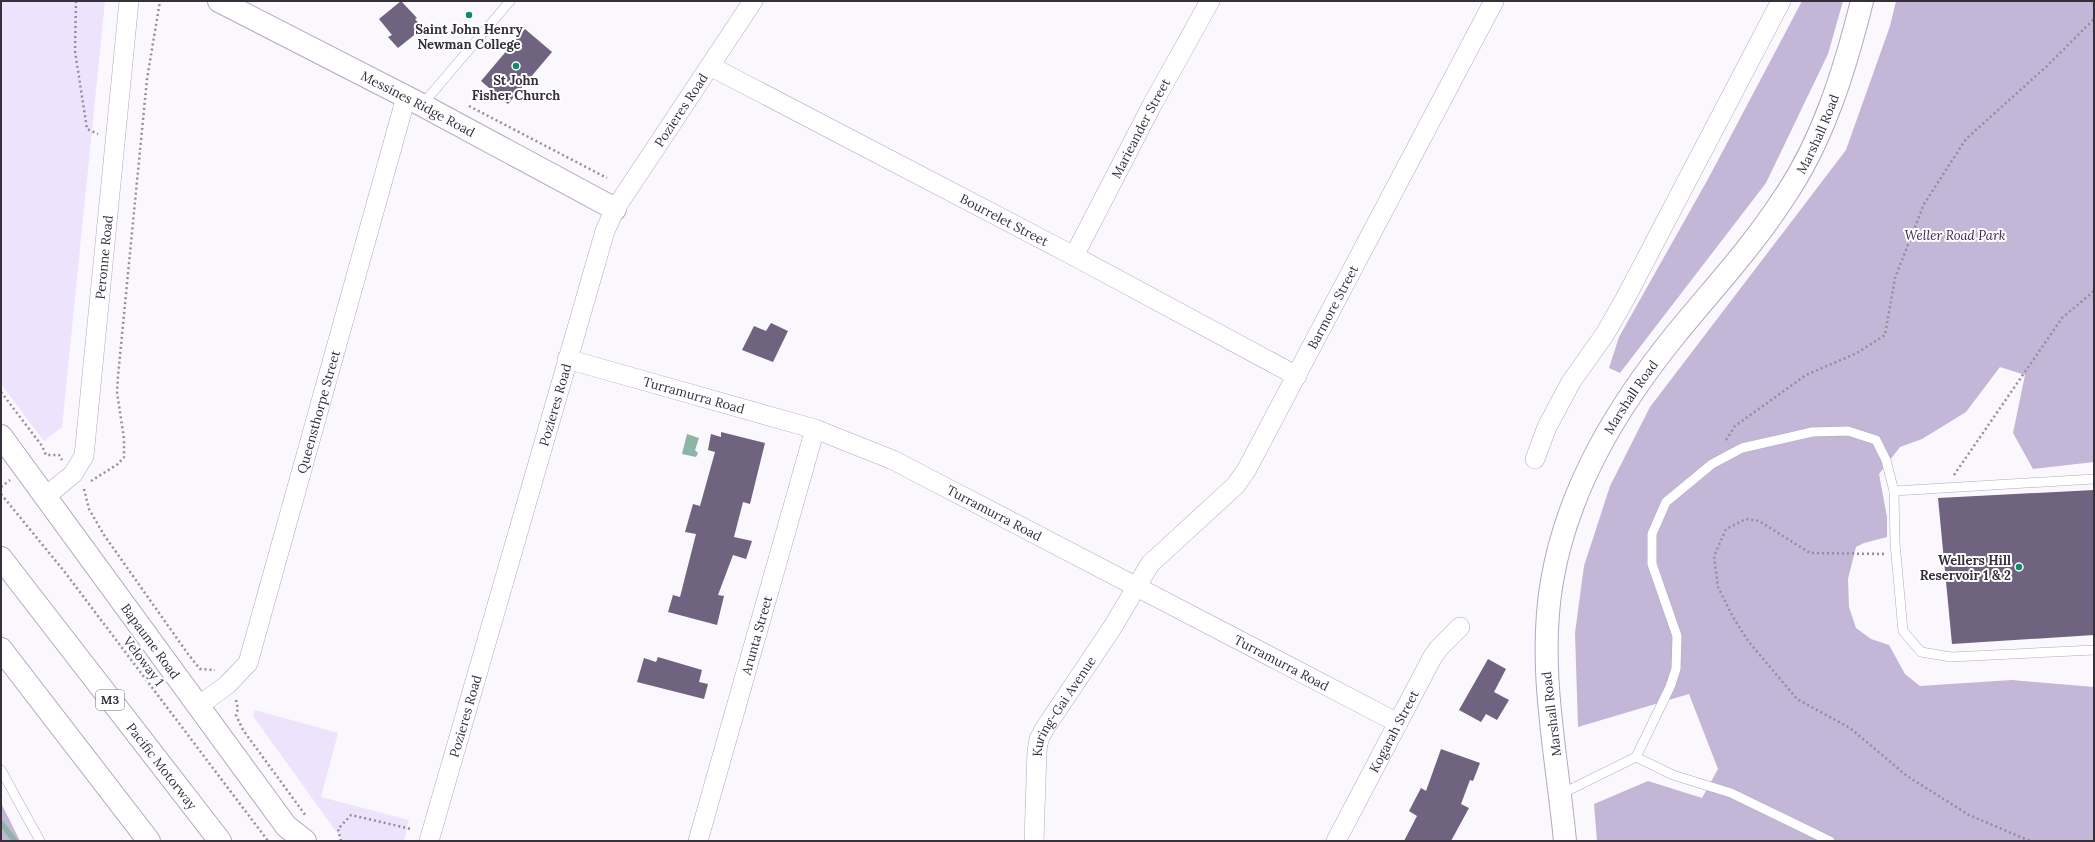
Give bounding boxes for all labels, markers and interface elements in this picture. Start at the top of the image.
marker: Saint John Henry Newman College [464,10,474,20]
place label: Saint John Henry Newman College [415,21,524,53]
marker: St John Fisher Church [511,61,521,71]
street label: Messines Ridge Road [358,67,478,141]
street label: Pozieres Road [651,70,712,150]
place label: St John Fisher Church [472,72,560,104]
street label: Marieander Street [1108,76,1174,181]
street label: Marshall Road [1793,92,1843,177]
street label: Bourrelet Street [957,190,1051,250]
street label: Peronne Road [92,214,117,300]
park label: Weller Road Park [1904,227,2006,244]
street label: Barmore Street [1304,262,1362,352]
street label: Queensthorpe Street [293,348,344,476]
street label: Marshall Road [1600,357,1662,437]
street label: Pozieres Road [535,362,575,448]
street label: Turramurra Road [641,373,747,418]
street label: Turramurra Road [944,482,1045,545]
place label: Wellers Hill Reservoir 1 & 2 [1920,552,2011,584]
marker: Wellers Hill Reservoir 1 & 2 [2014,562,2024,572]
street label: Arunta Street [737,594,776,678]
street label: Bapaume Road [117,600,184,683]
street label: Turramurra Road [1231,631,1332,695]
street label: Veloway 1 [119,632,168,690]
street label: Kuring-Gai Avenue [1029,653,1100,757]
street label: Marshall Road [1538,670,1565,757]
street label: Pozieres Road [446,673,486,759]
street label: Kogarah Street [1365,687,1423,775]
road number: M3 [96,690,124,710]
street label: Pacific Motorway [123,720,201,813]

